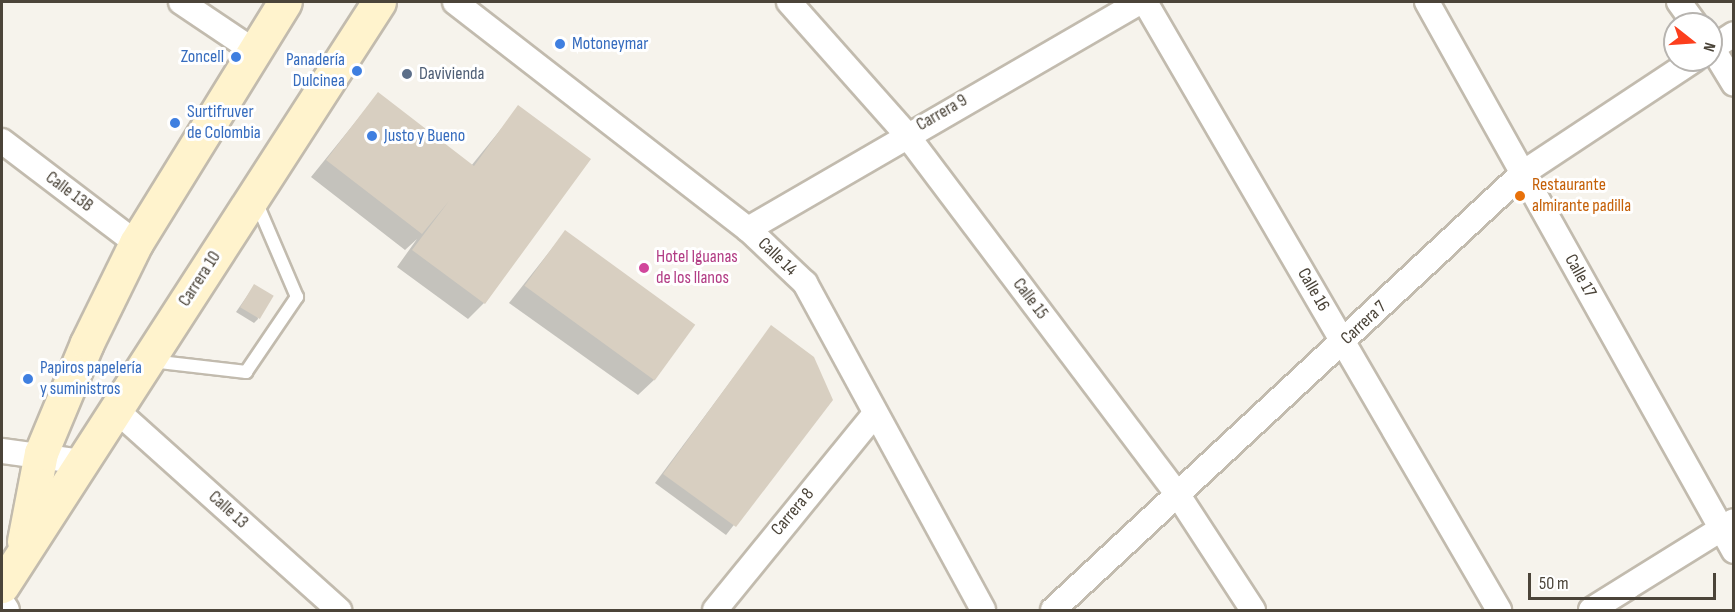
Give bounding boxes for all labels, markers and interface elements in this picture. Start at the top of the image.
north arrow [1663,12,1723,72]
place label: Motoneymar [572,33,648,55]
marker: Motoneymar [553,37,567,51]
text: N [1698,40,1719,54]
place label: Zoncell [181,46,224,68]
marker: Zoncell [229,50,243,64]
place label: Panadería Dulcinea [286,50,345,92]
place label: Davivienda [419,63,485,85]
marker: Panadería Dulcinea [350,64,364,78]
marker: Davivienda [400,67,414,81]
street label: Carrera 9 [913,90,971,136]
place label: Surtifruver de Colombia [187,102,261,144]
marker: Surtifruver de Colombia [168,116,182,130]
place label: Justo y Bueno [384,125,465,147]
marker: Justo y Bueno [365,129,379,143]
street label: Calle 13B [41,167,97,217]
place label: Restaurante almirante padilla [1532,175,1631,218]
marker: Restaurante almirante padilla [1513,189,1527,203]
street label: Calle 14 [753,233,801,281]
street label: Carrera 10 [174,247,226,311]
place label: Hotel Iguanas de los llanos [656,247,738,290]
street label: Calle 17 [1559,251,1601,301]
marker: Hotel Iguanas de los llanos [637,261,651,275]
street label: Calle 16 [1292,265,1334,315]
street label: Calle 15 [1008,274,1052,324]
street label: Carrera 7 [1337,297,1391,349]
place label: Papiros papelería y suministros [40,358,142,400]
marker: Papiros papelería y suministros [21,372,35,386]
street label: Carrera 8 [767,484,819,540]
street label: Calle 13 [204,487,252,533]
scale bar [1531,561,1718,599]
text: 50 m [1539,573,1569,594]

